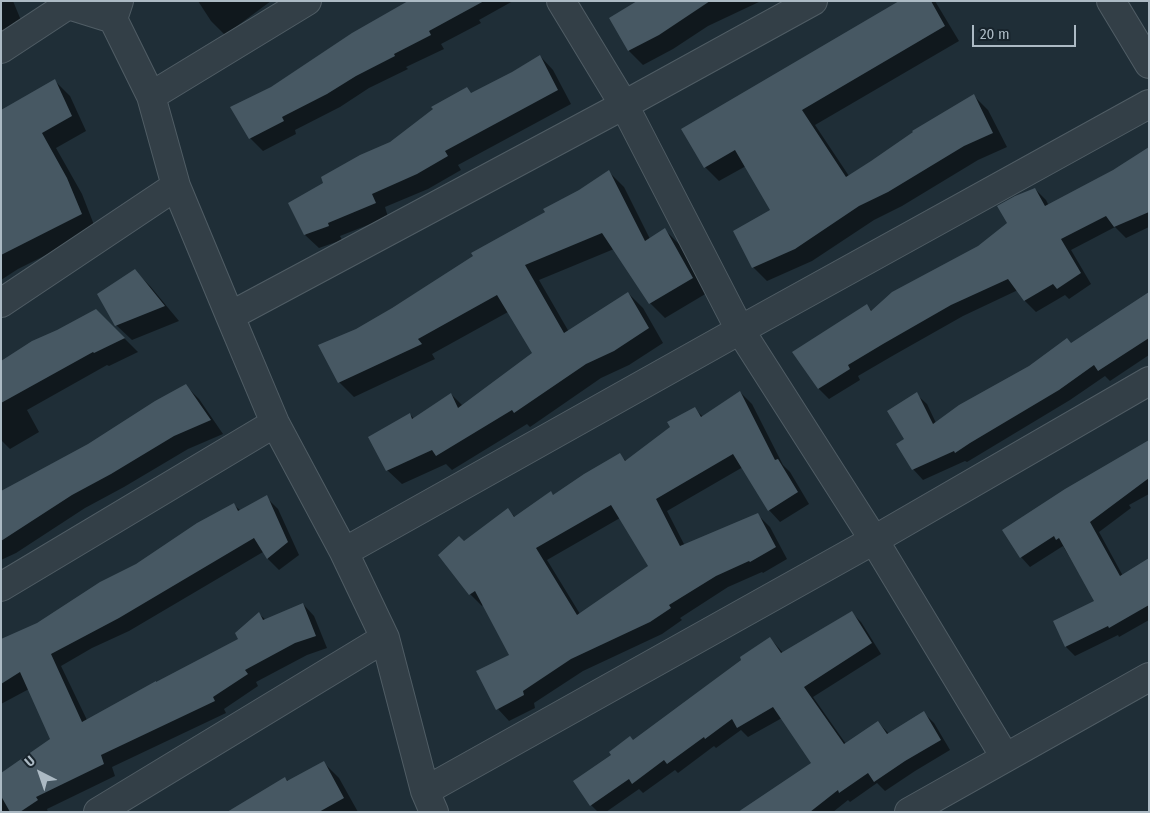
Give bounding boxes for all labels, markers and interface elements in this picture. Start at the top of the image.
scale bar [975,15,1079,47]
text: 20 m [980,25,1010,43]
north arrow [15,748,65,798]
text: U [21,752,39,770]

